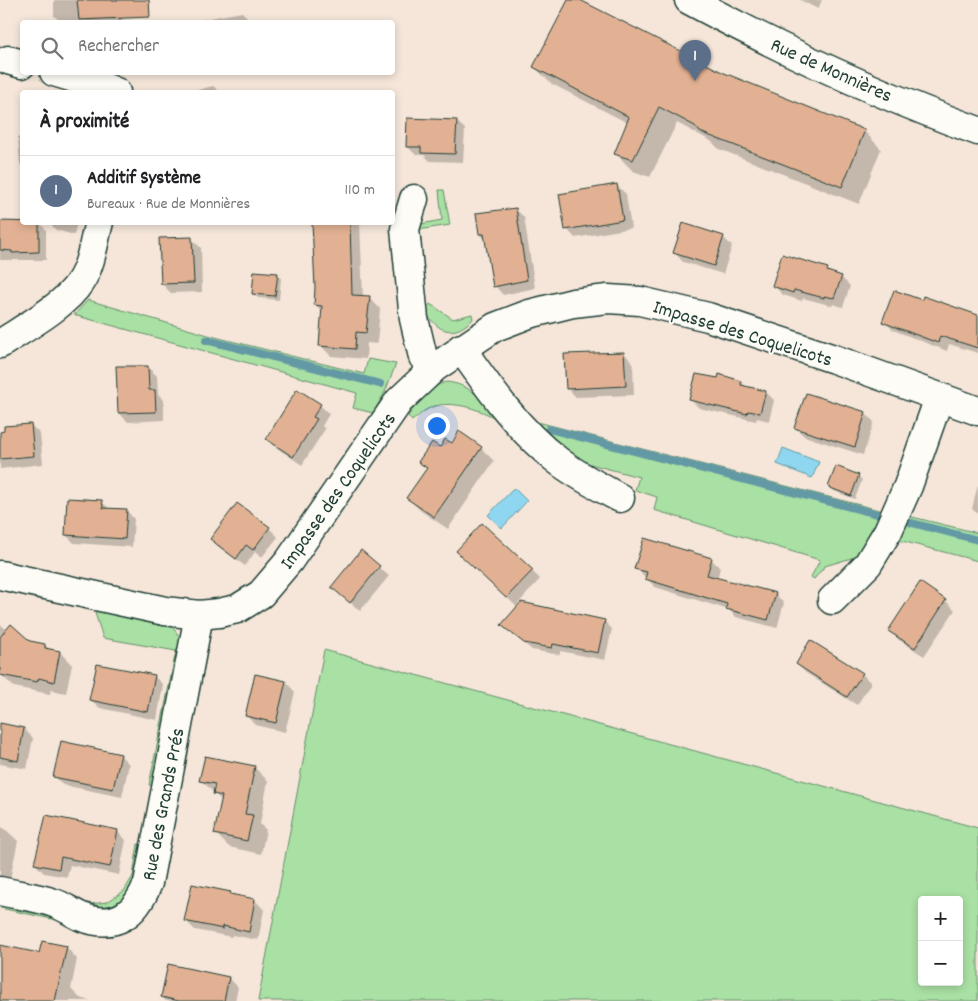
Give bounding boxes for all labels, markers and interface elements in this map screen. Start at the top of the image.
search box [20,20,395,75]
street label: Rue de Monnières [765,32,896,111]
icon: search [38,34,66,62]
text: Rechercher [78,34,159,61]
pin: 1 [679,40,711,81]
text: À proximité [40,108,129,138]
text: Additif Système [87,166,201,193]
text: 1 [54,179,58,202]
text: 110 m [345,179,375,202]
text: Bureaux · Rue de Monnières [87,193,250,216]
street label: Impasse des Coquelicots [649,294,835,375]
street label: Impasse des Coquelicots [275,407,404,576]
your location [424,413,450,439]
street label: Rue des Grands Prés [136,726,193,883]
map controls [918,896,963,986]
button: + [918,896,963,941]
button: − [918,941,963,986]

